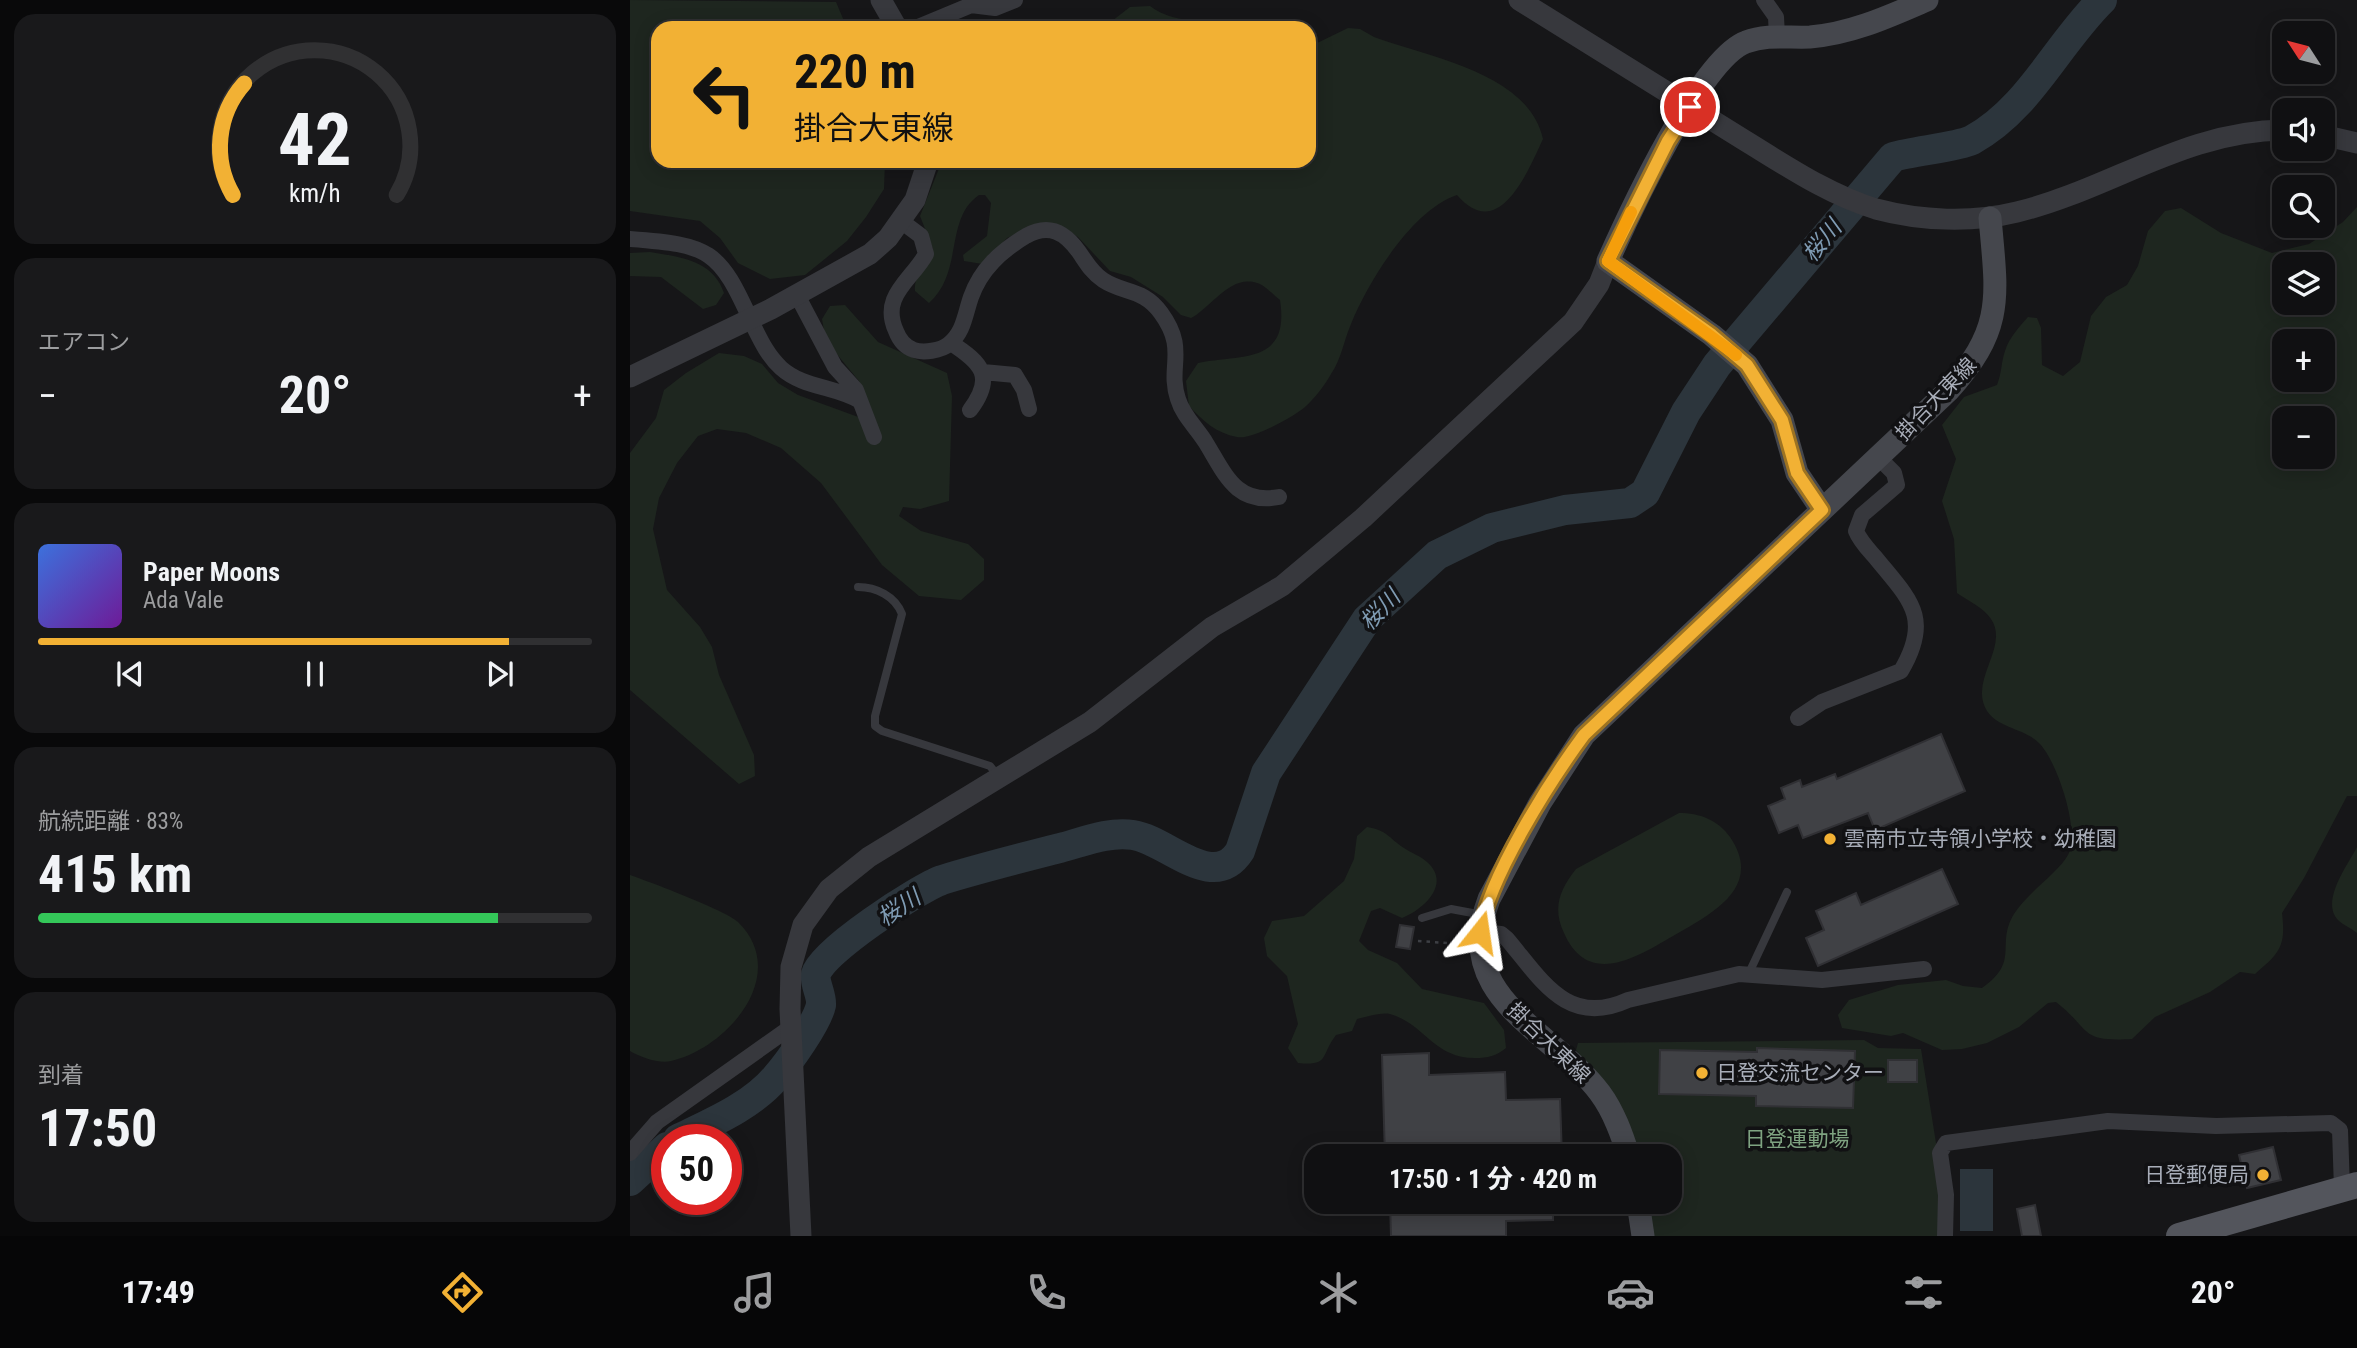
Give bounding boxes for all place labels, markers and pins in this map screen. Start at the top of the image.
pin [1660,77,1720,137]
place label: 雲南市立寺領小学校・幼稚園 [1844,827,2117,851]
marker: 雲南市立寺領小学校・幼稚園 [1822,831,1838,847]
place label: 日登交流センター [1716,1061,1884,1085]
marker: 日登交流センター [1694,1065,1710,1081]
place label: 日登郵便局 [2144,1163,2249,1187]
marker: 日登郵便局 [2255,1167,2271,1183]

